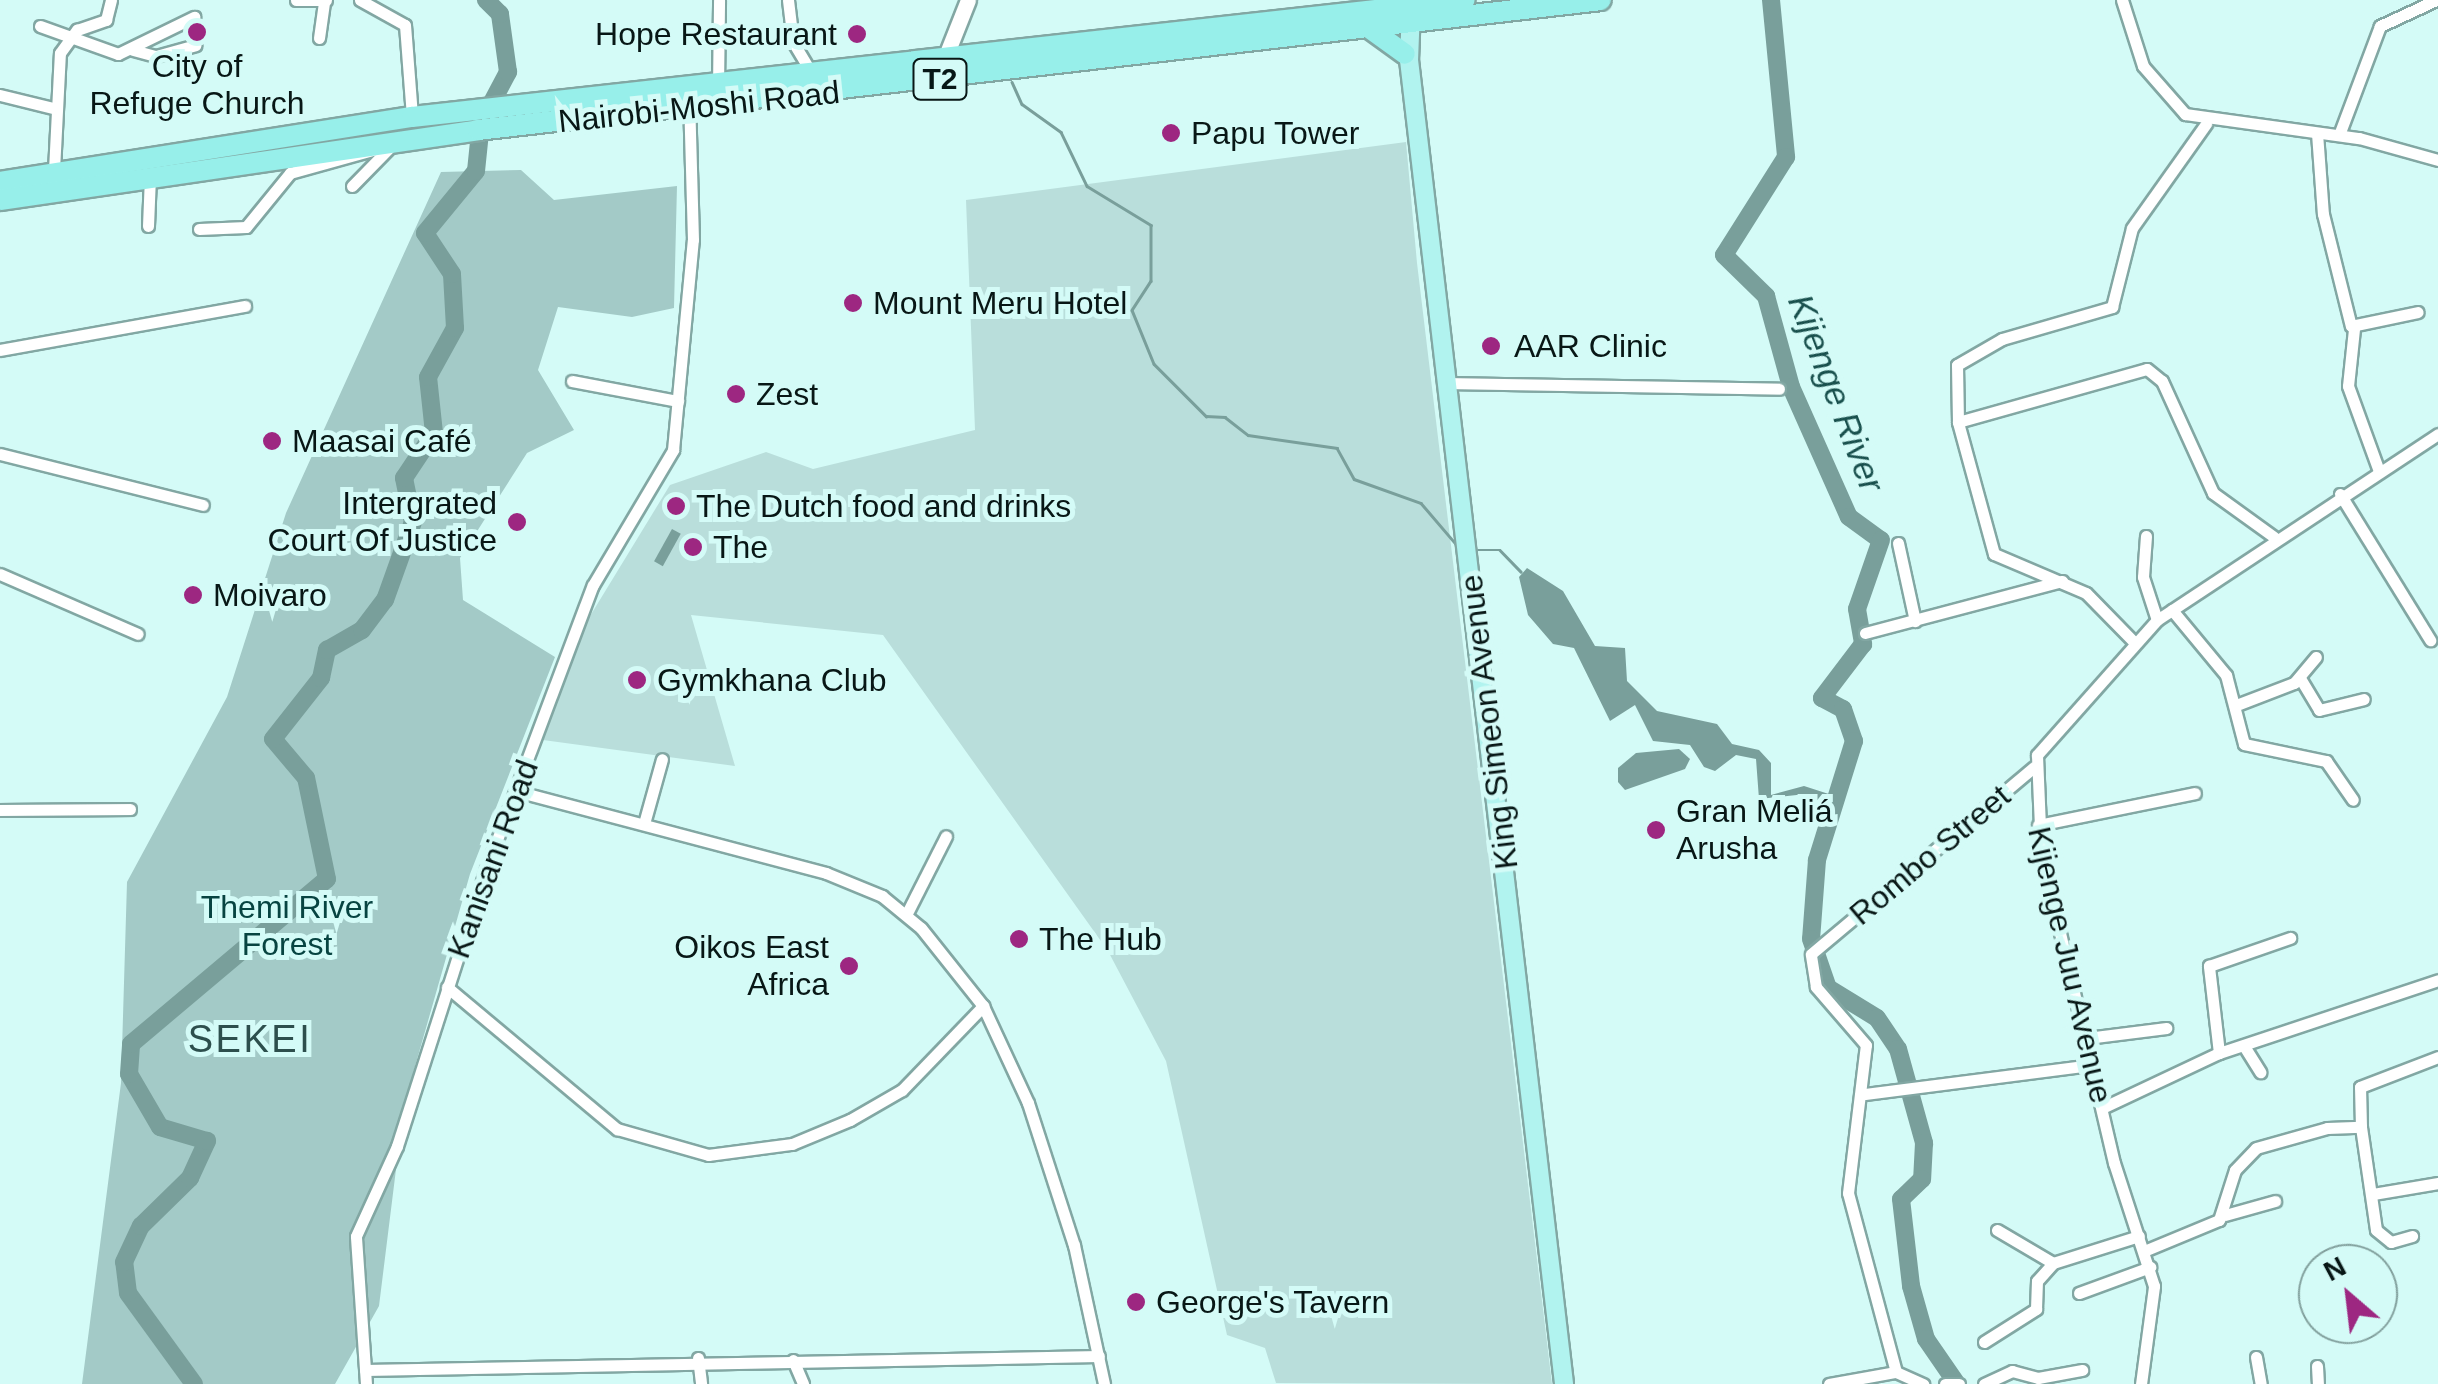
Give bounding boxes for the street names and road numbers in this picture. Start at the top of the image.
road number: T2 [910,54,970,104]
street label: Nairobi-Moshi Road [556,73,842,141]
street label: King Simeon Avenue [1452,572,1526,872]
street label: Kanisani Road [439,755,547,963]
street label: Rombo Street [1842,777,2018,933]
street label: Kijenge Juu Avenue [2019,822,2121,1108]

